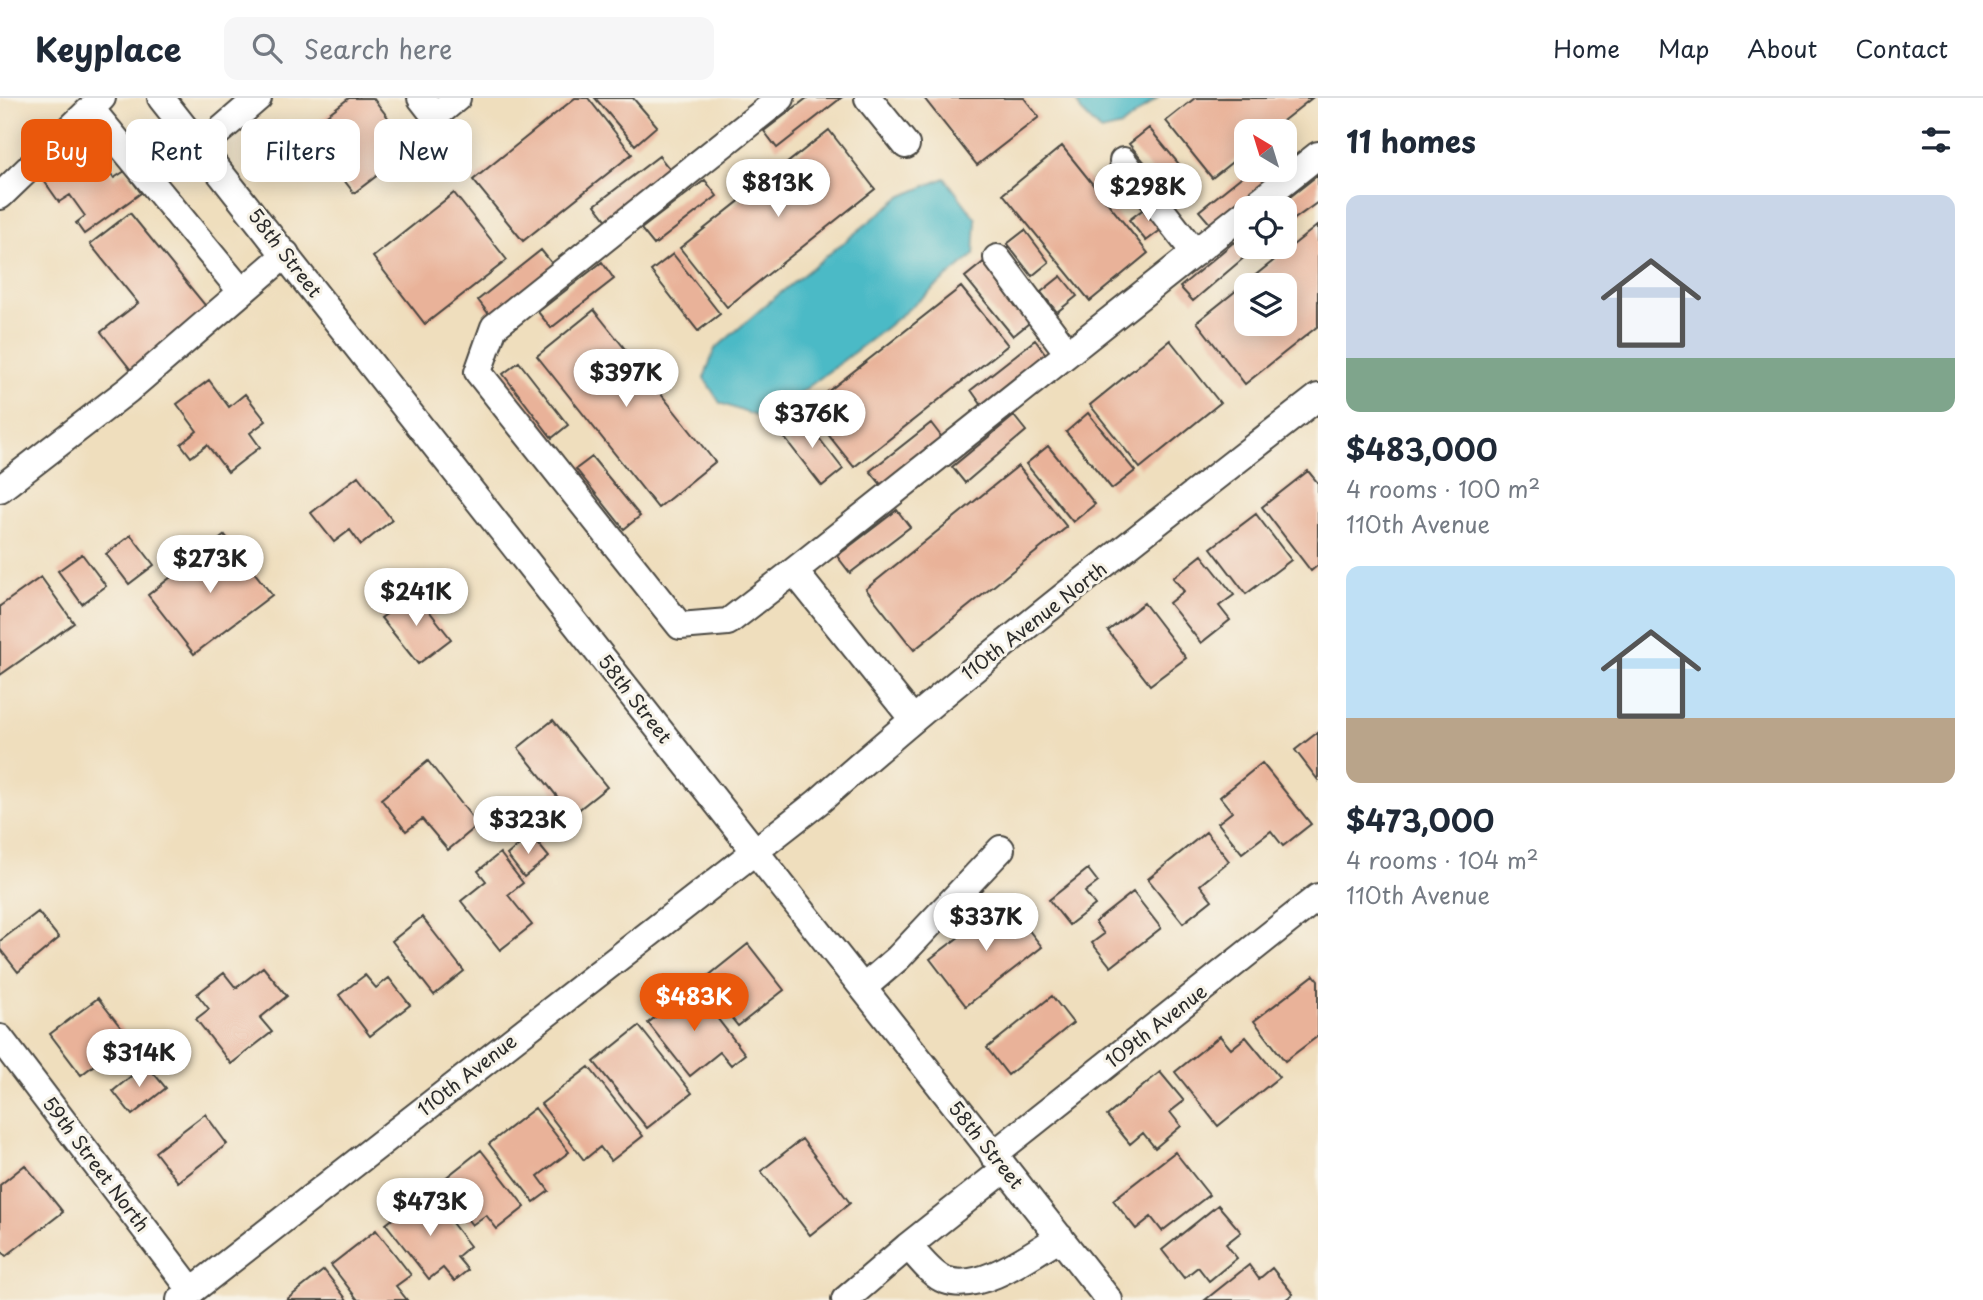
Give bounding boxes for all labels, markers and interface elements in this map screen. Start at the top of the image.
search box [224,17,714,80]
text: Keyplace [35,23,182,73]
icon: search [248,29,286,67]
text: Search here [304,29,452,68]
text: Home [1553,30,1620,66]
text: Map [1658,30,1709,66]
text: About [1747,30,1817,66]
text: Contact [1855,30,1948,66]
text: 11 homes [1346,118,1476,163]
chip: Buy [21,119,112,182]
chip: Rent [126,119,227,182]
chip: Filters [241,119,360,182]
chip: New [374,119,472,182]
north arrow [1234,119,1297,182]
map controls [1234,119,1297,336]
icon: filters [1917,121,1955,159]
pin: $813K [729,159,827,219]
text: $813K [742,164,814,199]
pin: $298K [1099,164,1197,223]
text: $298K [1110,168,1186,203]
button: locate [1234,196,1297,259]
street label: 58th Street [242,202,330,303]
icon: home [1588,240,1714,366]
button: layers [1234,273,1297,336]
pin: $397K [577,350,675,409]
text: $397K [590,354,662,389]
pin: $376K [763,390,861,450]
text: $376K [775,395,849,430]
text: $483,000 [1346,426,1498,471]
text: 4 rooms · 100 m² [1346,471,1540,506]
text: 110th Avenue [1346,506,1490,541]
pin: $273K [161,536,259,595]
text: $273K [173,540,247,575]
street label: 110th Avenue North [955,554,1112,686]
pin: $241K [367,568,465,628]
text: $241K [380,573,452,608]
icon: home [1588,611,1714,737]
street label: 58th Street [592,648,680,749]
pin: $323K [479,796,577,856]
text: $473,000 [1346,797,1494,842]
text: $323K [489,801,567,836]
text: 4 rooms · 104 m² [1346,842,1539,877]
text: 110th Avenue [1346,877,1490,912]
pin: $337K [937,894,1035,953]
text: $337K [949,898,1023,933]
pin: $483K [645,974,743,1033]
street label: 109th Avenue [1099,977,1212,1074]
text: $483K [656,978,732,1013]
street label: 110th Avenue [411,1027,522,1122]
pin: $314K [90,1030,188,1089]
text: $314K [102,1034,176,1069]
street label: 59th Street North [37,1090,157,1237]
street label: 58th Street [943,1094,1031,1194]
pin: $473K [381,1178,479,1238]
text: $473K [393,1183,467,1218]

